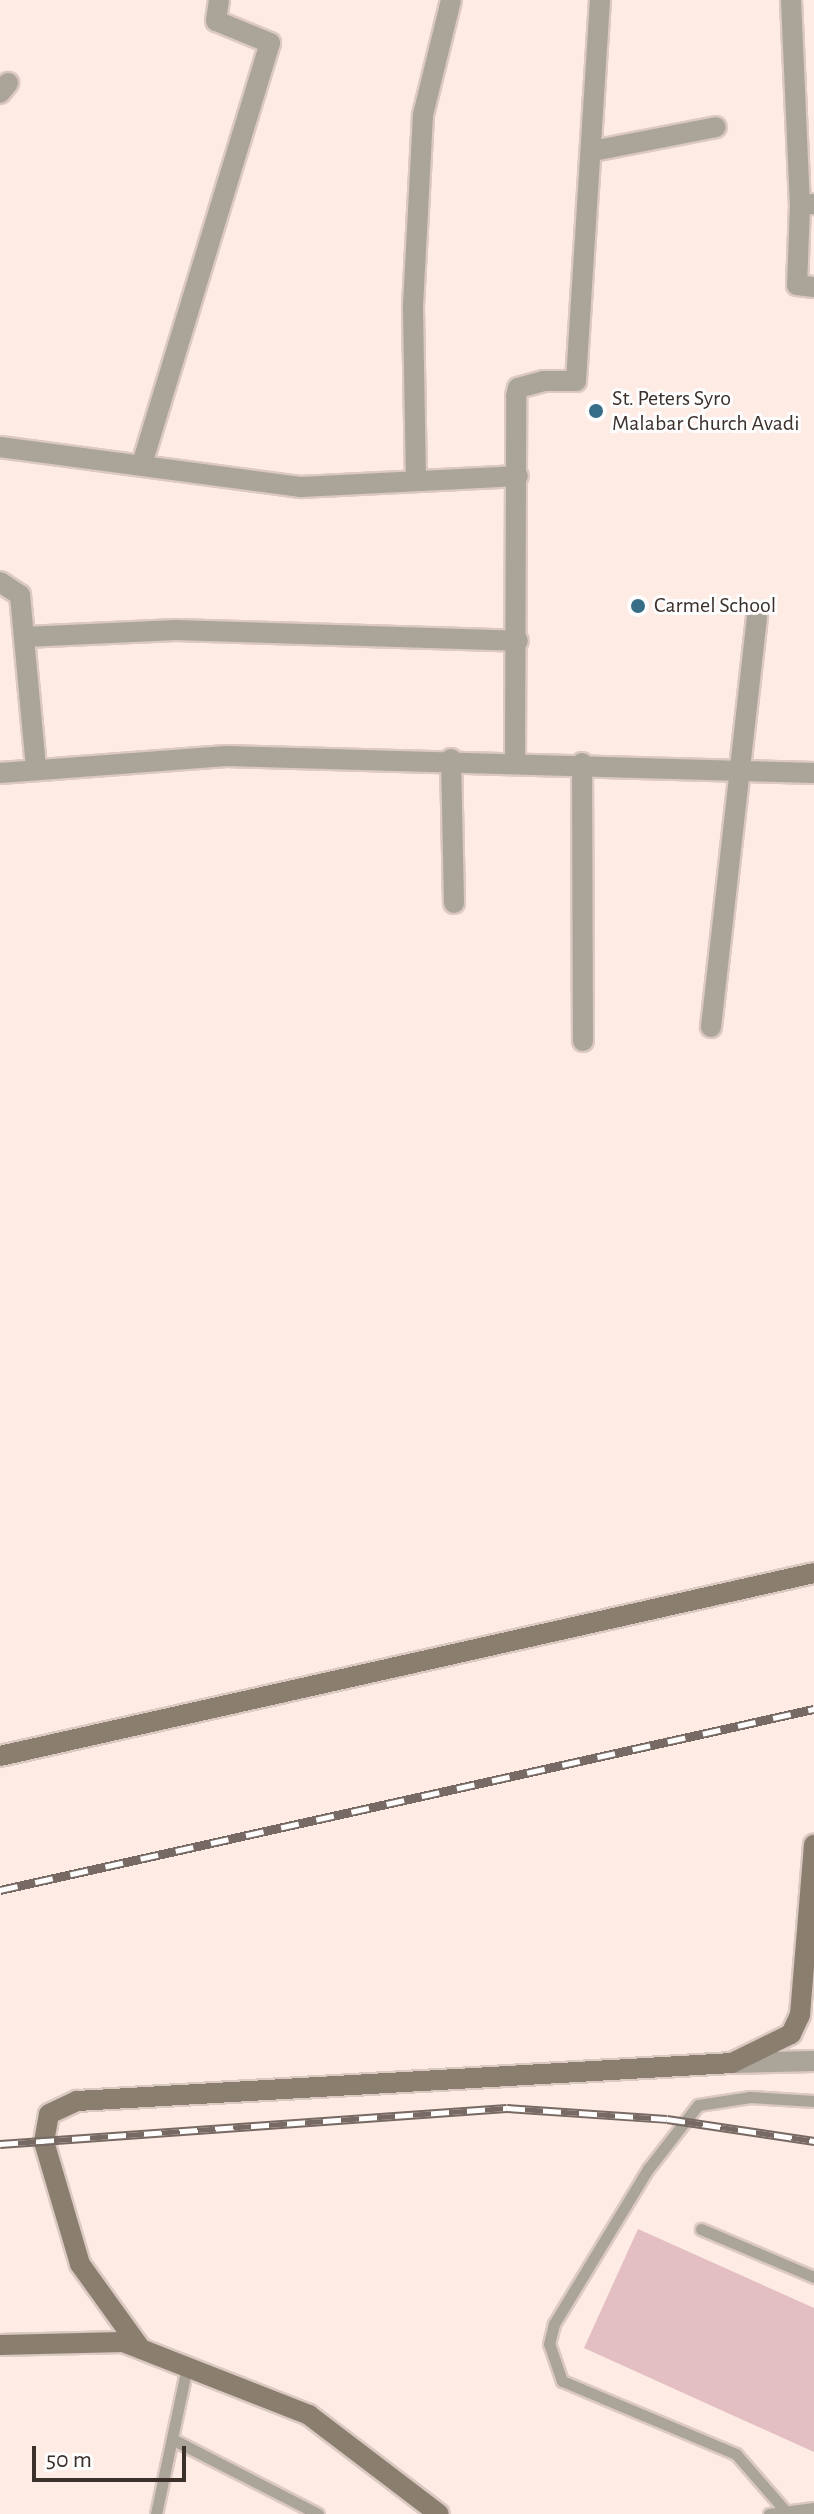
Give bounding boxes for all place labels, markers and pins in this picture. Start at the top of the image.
place label: St. Peters Syro Malabar Church Avadi [612,385,800,436]
marker: St. Peters Syro Malabar Church Avadi [587,402,605,420]
place label: Carmel School [654,593,776,619]
marker: Carmel School [629,597,647,615]

